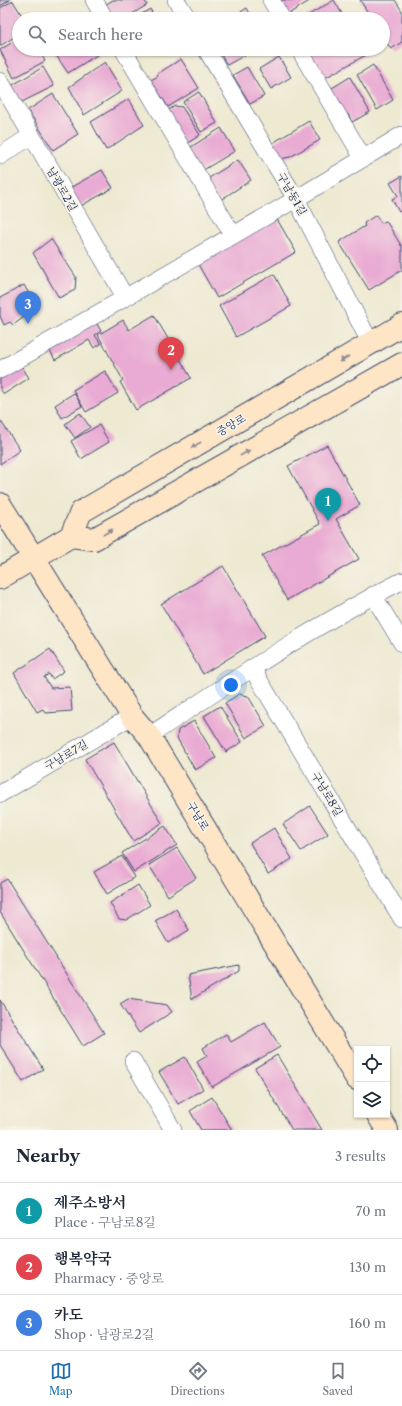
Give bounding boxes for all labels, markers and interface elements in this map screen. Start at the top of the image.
search box [12,12,390,56]
icon: search [26,23,48,45]
text: Search here [58,25,143,44]
street label: 남광로2길 [44,164,80,214]
street label: 구남동1길 [274,170,310,218]
pin: 3 [15,291,41,324]
pin: 2 [158,337,184,370]
one-way arrow [339,356,350,363]
street label: 중앙로 [214,411,249,439]
one-way arrow [190,442,202,449]
one-way arrow [239,450,251,457]
pin: 1 [315,488,341,521]
one-way arrow [102,528,114,535]
your location [221,675,241,695]
street label: 구남로7길 [42,737,90,773]
street label: 구남로8길 [308,769,346,819]
street label: 구남로 [184,799,212,834]
map controls [354,1046,390,1118]
button: locate [354,1046,390,1082]
button: layers [354,1082,390,1118]
text: Nearby [16,1146,80,1166]
text: 3 results [335,1148,386,1164]
text: 제주소방서 [54,1193,126,1212]
text: 1 [26,1203,32,1219]
text: 70 m [356,1203,386,1219]
text: Place · 구남로8길 [54,1214,156,1230]
text: 행복약국 [54,1249,112,1268]
text: 2 [25,1259,33,1275]
text: 130 m [350,1259,386,1275]
text: Pharmacy · 중앙로 [54,1270,164,1286]
text: 카도 [54,1305,83,1324]
text: 3 [25,1315,33,1331]
text: 160 m [349,1315,386,1331]
text: Shop · 남광로2길 [54,1326,154,1342]
tab: Map [49,1360,73,1398]
tab: Directions [170,1360,225,1398]
tab: Saved [323,1360,353,1398]

